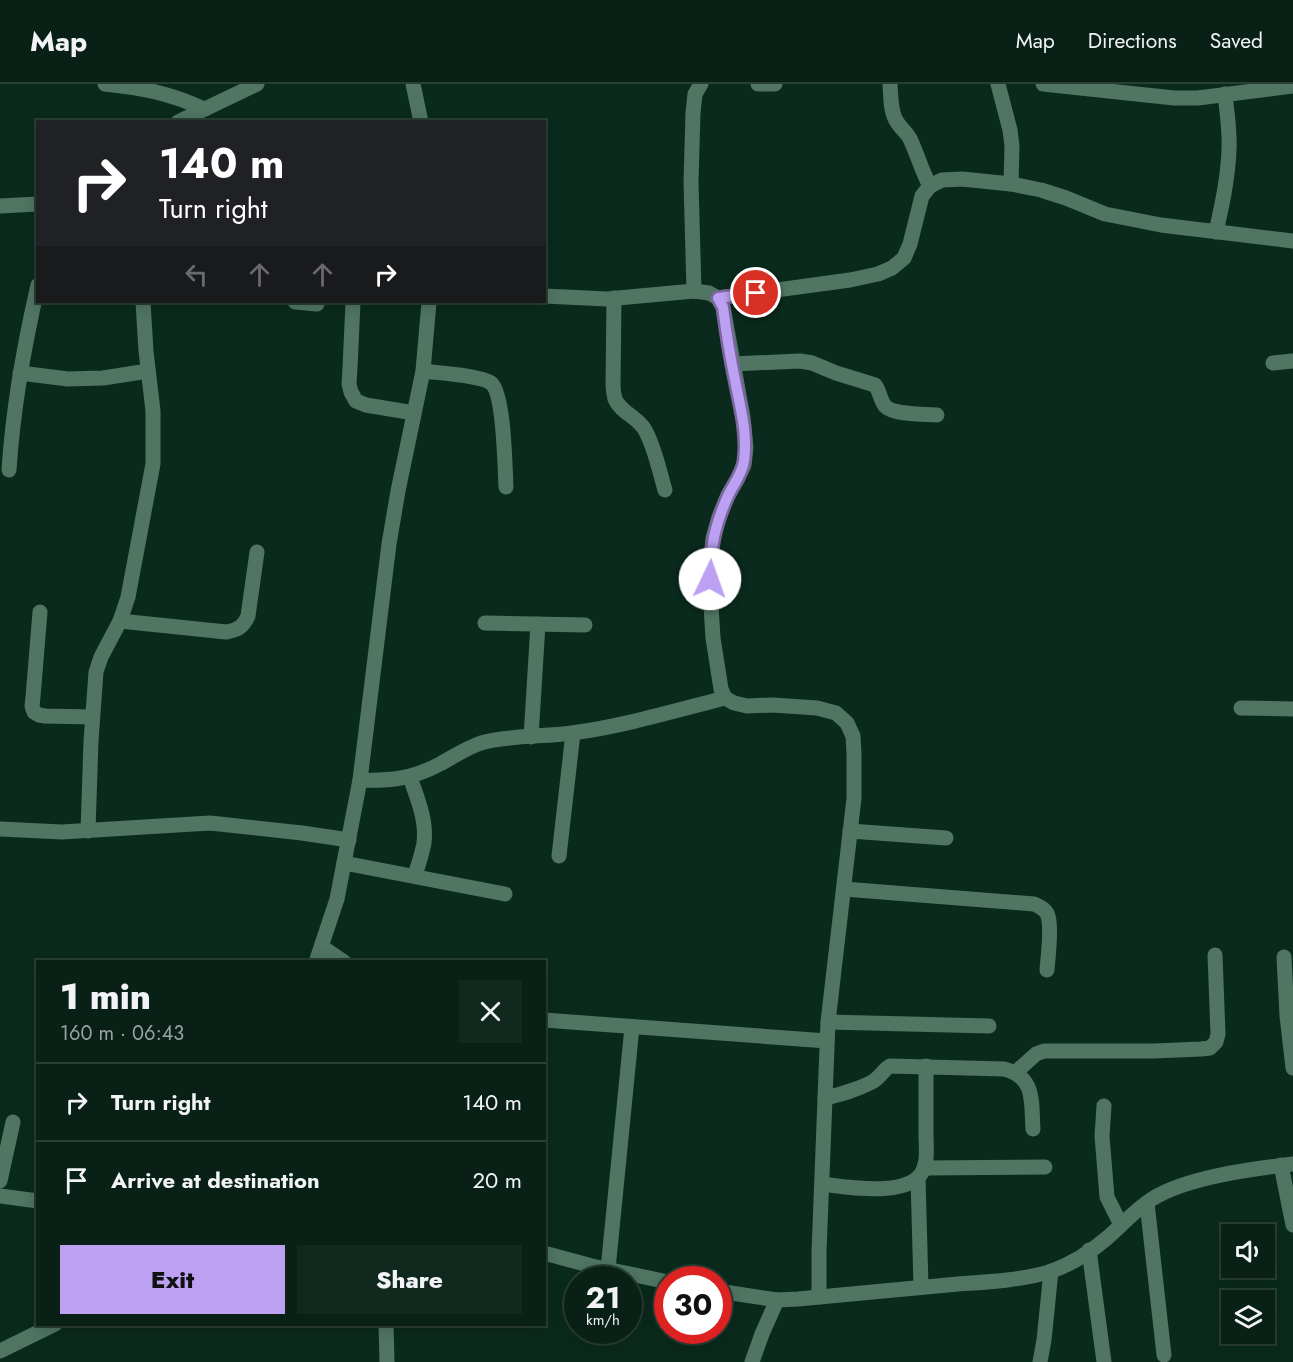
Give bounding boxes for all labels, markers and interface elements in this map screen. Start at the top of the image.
text: Map [30,21,87,62]
text: Map [1016,26,1055,56]
text: Directions [1088,26,1177,56]
text: Saved [1210,26,1263,56]
text: 140 m [159,133,285,194]
icon: right [60,144,138,222]
text: Turn right [159,189,267,228]
icon: left [180,258,213,291]
icon: ahead [243,258,276,291]
icon: ahead [306,258,339,291]
icon: right [369,258,402,291]
pin [730,267,781,318]
icon: arrive [739,276,772,309]
position arrow [678,547,742,611]
text: 1 min [60,970,151,1022]
button: close [459,980,522,1043]
text: 160 m · 06:43 [60,1019,184,1048]
icon: right [60,1086,93,1119]
text: Turn right [111,1086,211,1118]
text: 140 m [462,1086,522,1118]
icon: arrive [60,1164,93,1197]
text: Arrive at destination [111,1164,320,1196]
text: 20 m [473,1164,522,1196]
map controls [1221,1224,1275,1344]
button: sound [1221,1224,1275,1278]
button: Exit [60,1245,285,1314]
button: Share [297,1245,522,1314]
speed limit sign: 30 [654,1266,732,1344]
text: 21 [586,1276,620,1319]
button: layers [1221,1290,1275,1344]
text: km/h [586,1309,620,1331]

